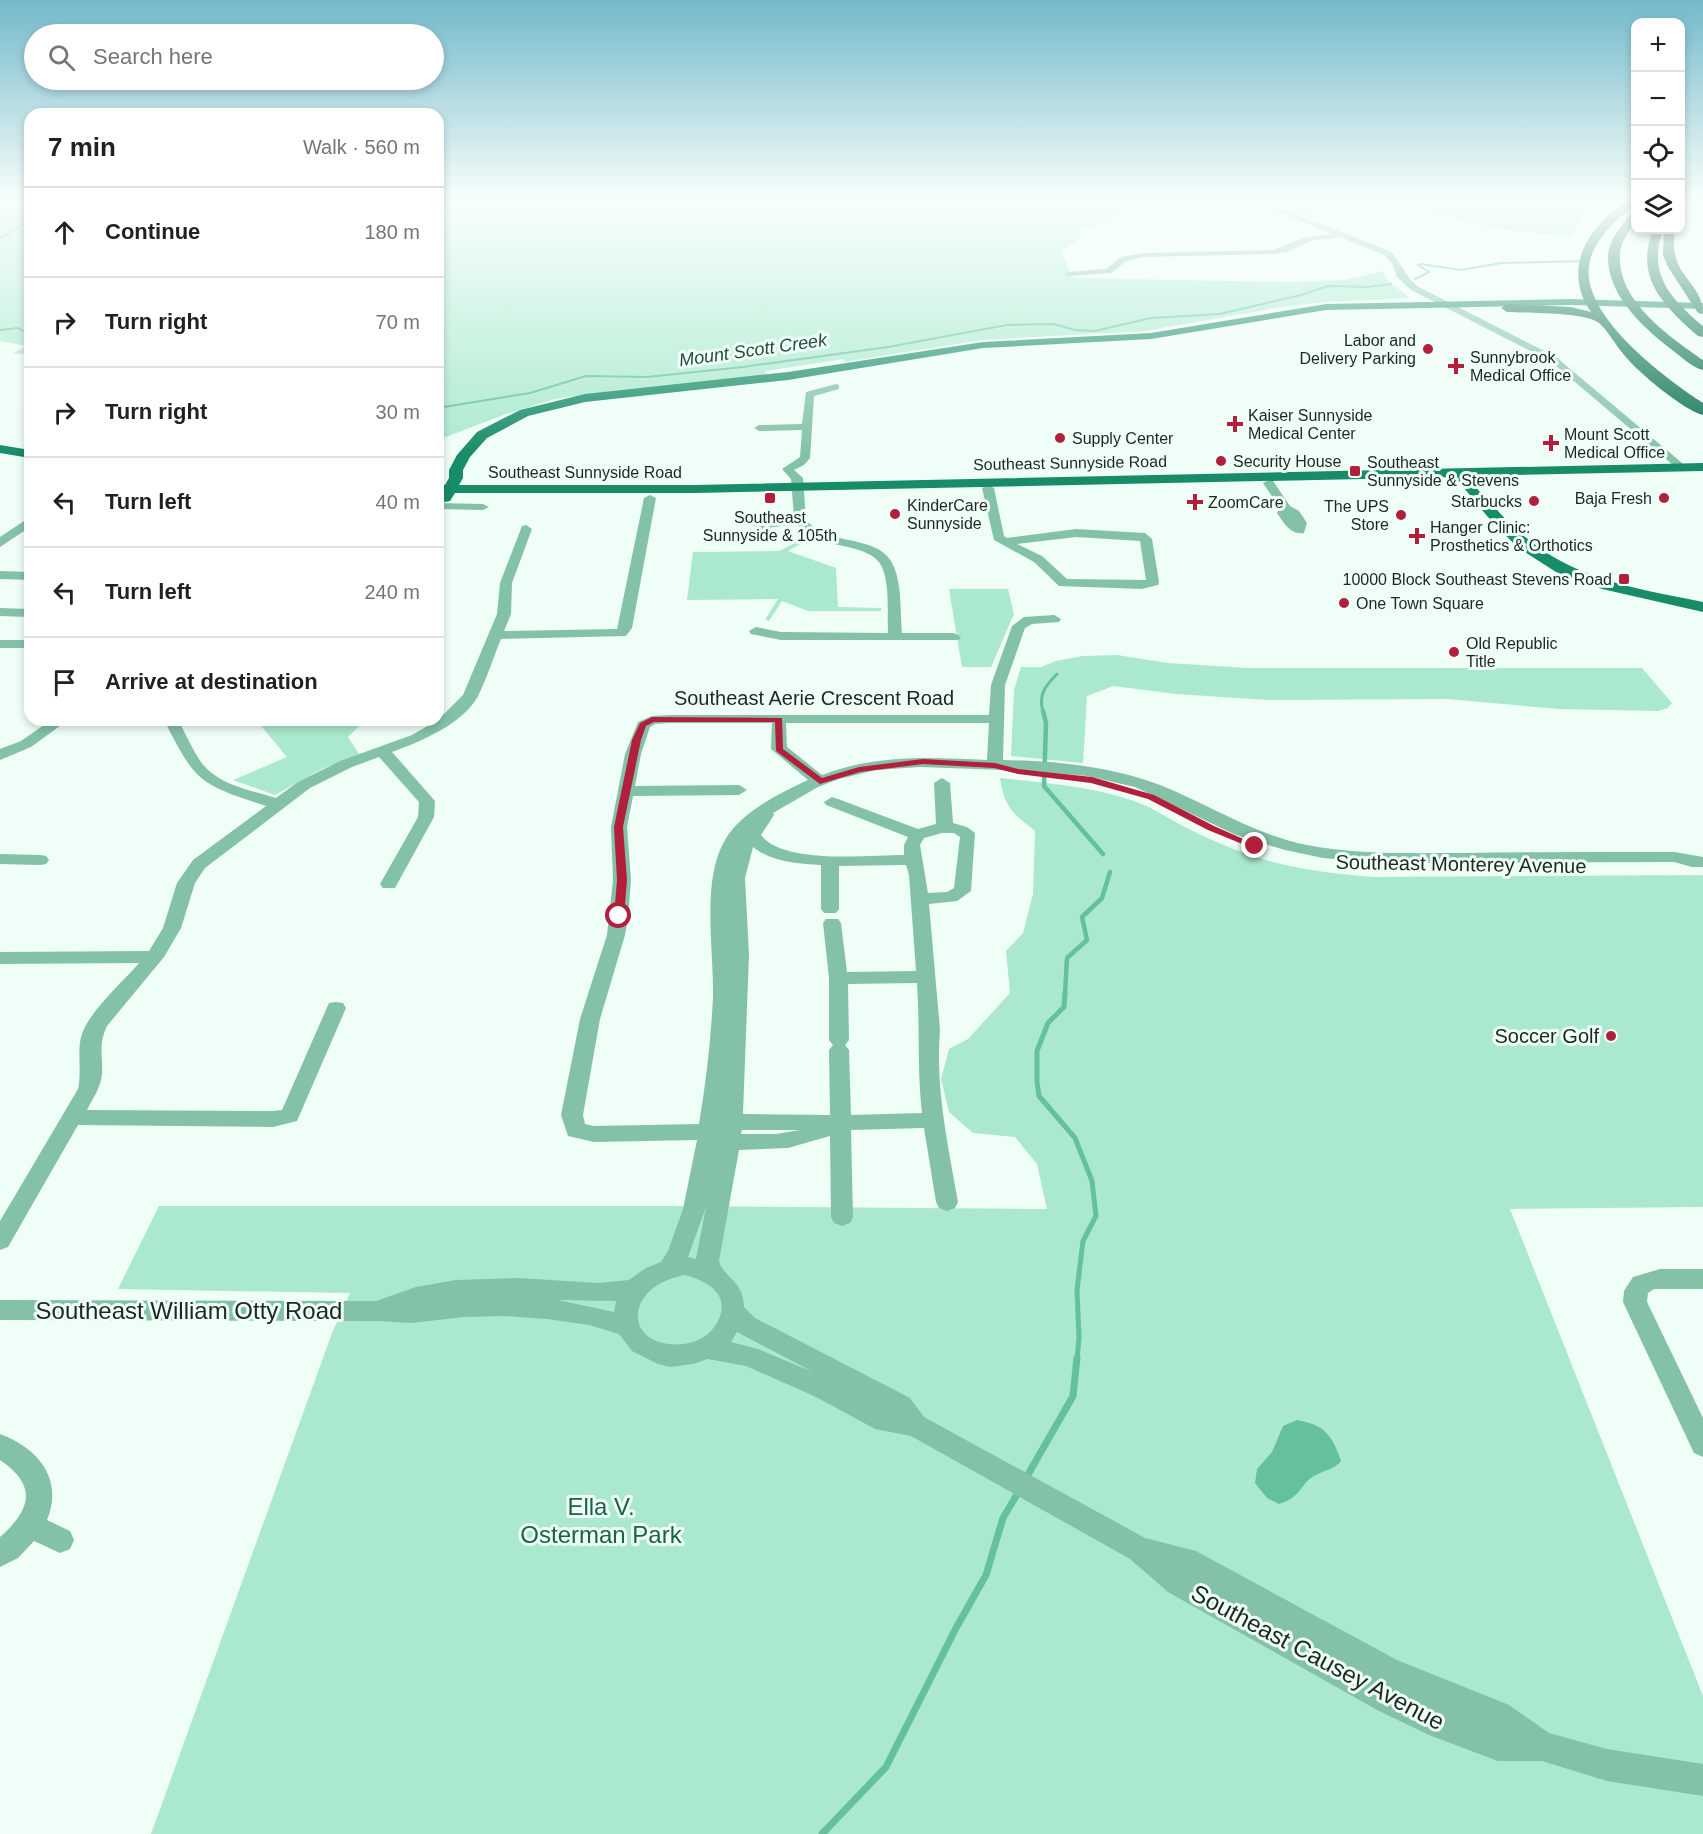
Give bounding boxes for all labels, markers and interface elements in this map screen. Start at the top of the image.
map controls [1631,18,1685,234]
button: + [1631,18,1685,72]
search box [24,24,444,90]
icon: search [45,41,78,74]
text: Search here [93,44,213,69]
button: − [1631,72,1685,126]
button: locate [1631,126,1685,180]
text: 7 min [48,132,116,162]
text: Walk · 560 m [303,136,420,158]
button: layers [1631,180,1685,234]
icon: ahead [48,216,81,249]
text: Continue [105,219,200,244]
text: 180 m [364,221,420,243]
icon: right [48,306,81,339]
text: Turn right [105,309,207,334]
text: 70 m [376,311,420,333]
water label: Mount Scott Creek [678,330,829,370]
place label: Labor and Delivery Parking [1300,332,1416,367]
marker: Labor and Delivery Parking [1421,342,1435,356]
place label: Sunnybrook Medical Office [1470,349,1571,384]
marker: Sunnybrook Medical Office [1447,357,1465,375]
icon: right [48,396,81,429]
text: Turn right [105,399,207,424]
text: 30 m [376,401,420,423]
place label: Kaiser Sunnyside Medical Center [1248,407,1373,442]
marker: Kaiser Sunnyside Medical Center [1226,415,1244,433]
place label: Mount Scott Medical Office [1564,426,1665,461]
place label: Supply Center [1072,430,1174,447]
marker: Supply Center [1053,431,1067,445]
marker: Mount Scott Medical Office [1542,434,1560,452]
street label: Southeast Sunnyside Road [973,453,1167,473]
place label: Security House [1233,453,1342,470]
marker: Security House [1214,454,1228,468]
place label: Southeast Sunnyside & Stevens [1367,454,1519,489]
street label: Southeast Sunnyside Road [488,464,682,481]
marker: Southeast Sunnyside & Stevens [1348,464,1362,478]
icon: left [48,486,81,519]
text: Turn left [105,489,191,514]
place label: Baja Fresh [1575,490,1652,507]
text: 40 m [376,491,420,513]
marker: Southeast Sunnyside & 105th [763,491,777,505]
marker: Baja Fresh [1657,491,1671,505]
marker: ZoomCare [1186,493,1204,511]
place label: Starbucks [1451,493,1522,510]
place label: ZoomCare [1208,494,1284,511]
marker: Starbucks [1527,494,1541,508]
place label: KinderCare Sunnyside [907,497,988,532]
place label: The UPS Store [1324,498,1389,533]
marker: KinderCare Sunnyside [888,507,902,521]
marker: The UPS Store [1394,508,1408,522]
place label: Southeast Sunnyside & 105th [703,509,837,544]
place label: Hanger Clinic: Prosthetics & Orthotics [1430,519,1593,554]
marker: Hanger Clinic: Prosthetics & Orthotics [1408,527,1426,545]
place label: 10000 Block Southeast Stevens Road [1342,571,1612,588]
marker: 10000 Block Southeast Stevens Road [1617,572,1631,586]
icon: left [48,576,81,609]
text: Turn left [105,579,191,604]
text: 240 m [364,581,420,603]
place label: One Town Square [1356,595,1484,612]
marker: One Town Square [1337,596,1351,610]
place label: Old Republic Title [1466,635,1558,670]
marker: Old Republic Title [1447,645,1461,659]
icon: arrive [48,666,81,699]
text: Arrive at destination [105,669,318,694]
street label: Southeast Aerie Crescent Road [674,687,954,709]
route end [1241,832,1267,858]
street label: Southeast Monterey Avenue [1335,851,1587,877]
route start [605,902,631,928]
place label: Soccer Golf [1495,1025,1599,1047]
marker: Soccer Golf [1604,1029,1618,1043]
street label: Southeast William Otty Road [36,1297,342,1324]
park label: Ella V. Osterman Park [520,1493,683,1548]
street label: Southeast Causey Avenue [1187,1579,1449,1735]

